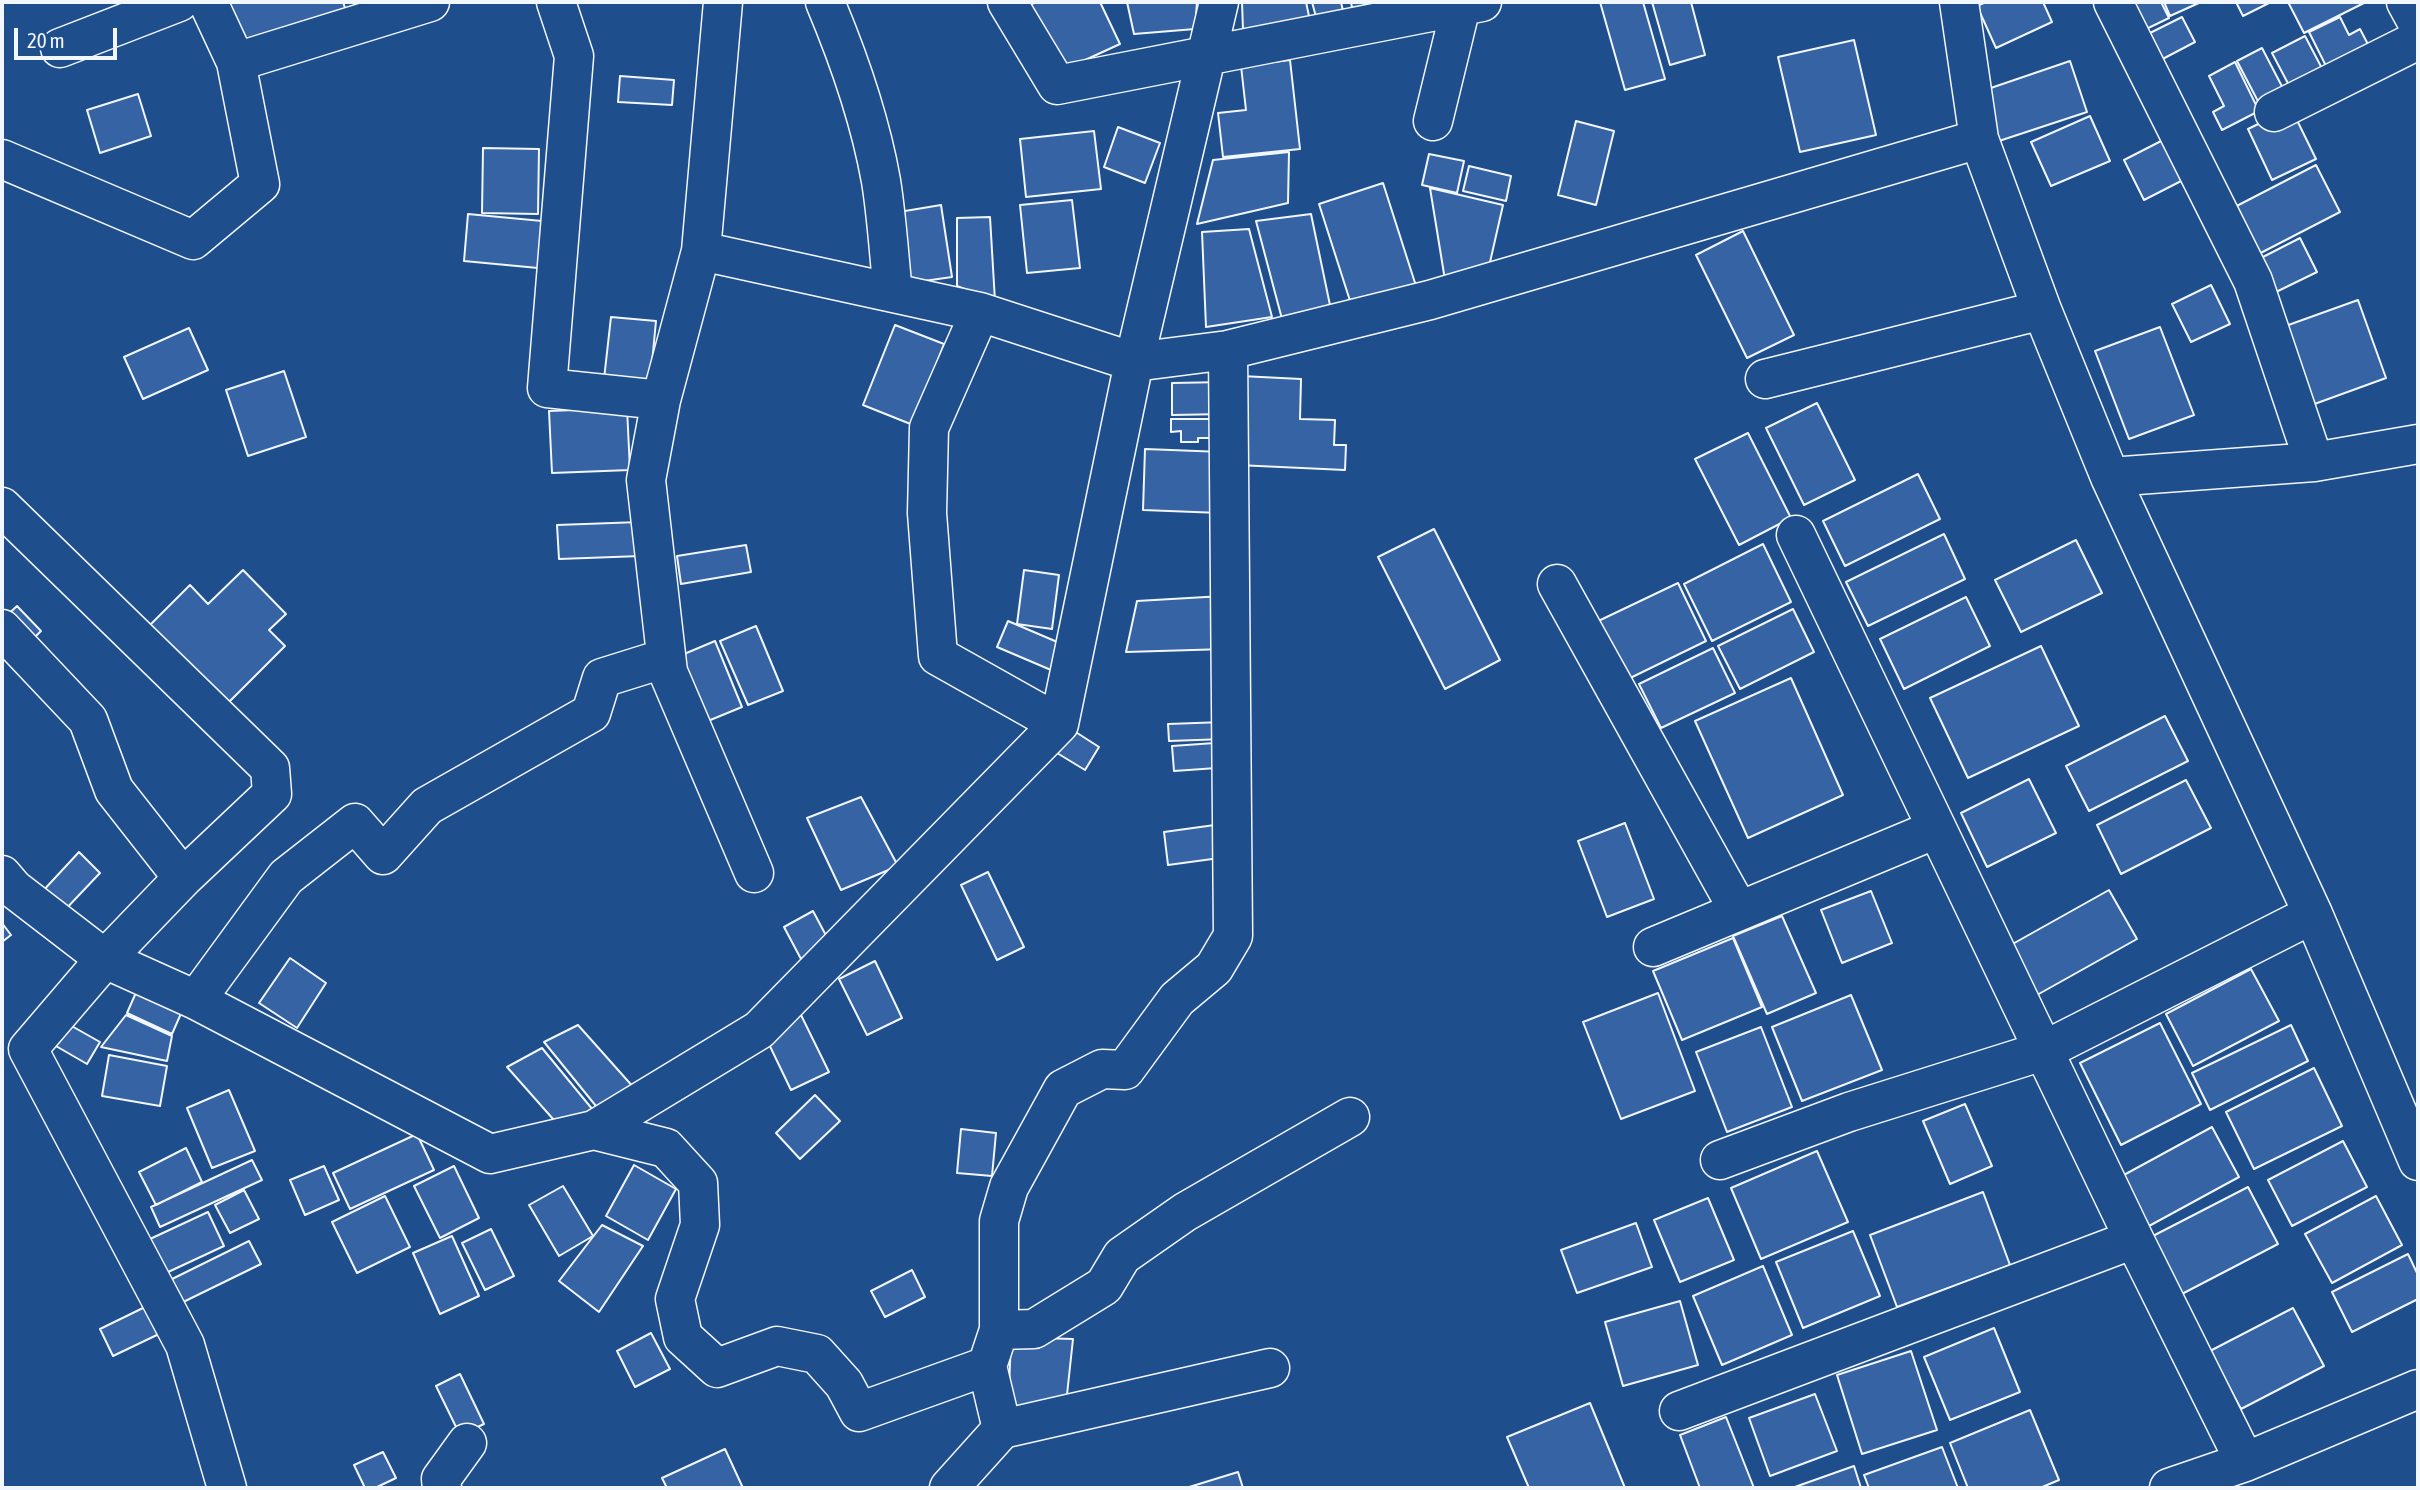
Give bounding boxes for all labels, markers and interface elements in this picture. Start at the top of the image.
scale bar [18,14,121,58]
text: 20 m [27,28,65,52]

